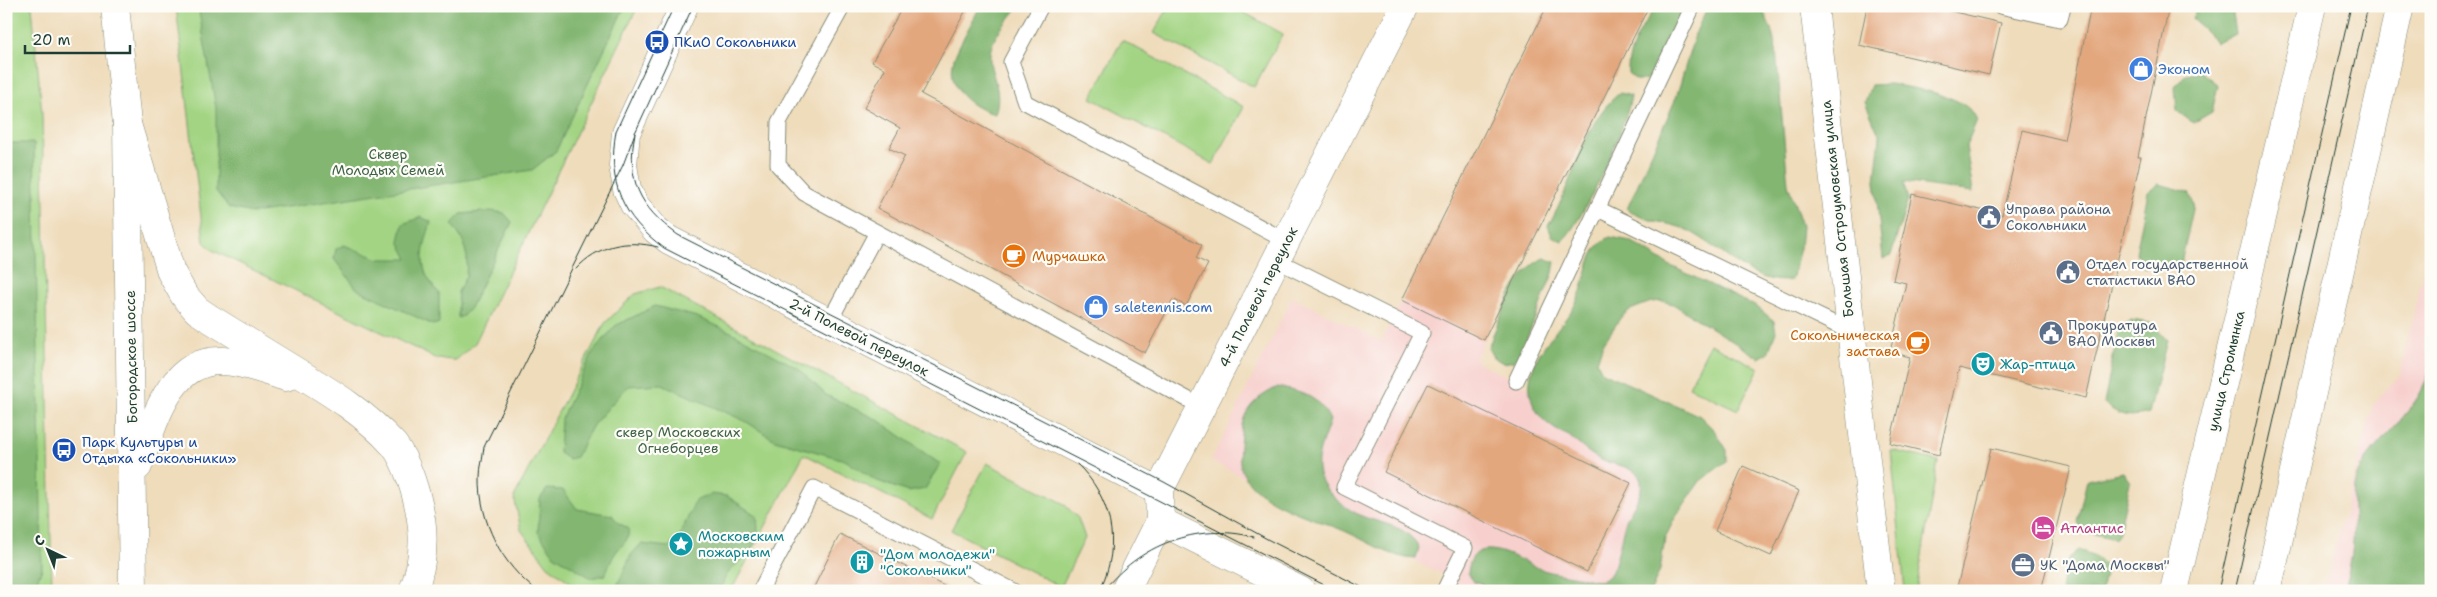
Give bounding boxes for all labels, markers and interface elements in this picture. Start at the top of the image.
scale bar [25,22,130,54]
bus stop icon: ПКиО Сокольники [644,29,670,55]
text: 20 m [32,30,71,50]
place label: ПКиО Сокольники [674,33,796,51]
shop icon: Эконом [2128,56,2154,82]
place label: Эконом [2158,60,2210,78]
street label: Большая Остроумовская улица [1817,99,1857,318]
park label: Сквер Молодых Семей [332,145,444,179]
place label: Управа района Сокольники [2006,200,2111,234]
public building icon: Управа района Сокольники [1976,204,2002,230]
street label: 4-й Полевой переулок [1215,223,1302,370]
cafe icon: Мурчашка [1001,243,1027,269]
place label: Мурчашка [1032,247,1106,265]
place label: Отдел государственной статистики ВАО [2086,255,2248,289]
public building icon: Отдел государственной статистики ВАО [2055,259,2081,285]
street label: Богородское шоссе [121,290,141,424]
street label: 2-й Полевой переулок [786,294,932,380]
shop icon: saletennis.com [1083,294,1109,320]
place label: saletennis.com [1114,298,1212,316]
street label: улица Стромынка [2203,309,2249,433]
place label: Прокуратура ВАО Москвы [2068,316,2157,350]
public building icon: Прокуратура ВАО Москвы [2038,320,2064,346]
place label: Сокольническая застава [1790,326,1900,360]
cafe icon: Сокольническая застава [1905,330,1931,356]
theatre icon: Жар-птица [1970,351,1996,377]
place label: Жар-птица [2000,355,2076,373]
park label: сквер Московских Огнеборцев [616,423,740,457]
place label: Парк Культуры и Отдыха «Сокольники» [82,433,237,467]
bus stop icon: Парк Культуры и Отдыха «Сокольники» [51,437,77,463]
hotel icon: Атлантис [2030,515,2056,541]
place label: Атлантис [2060,519,2124,537]
north arrow [22,524,72,574]
place label: Московским пожарным [698,527,784,561]
text: С [30,531,48,550]
place icon: Московским пожарным [668,531,694,557]
place label: "Дом молодежи" "Сокольники" [880,545,995,579]
building icon: "Дом молодежи" "Сокольники" [849,549,875,575]
office icon: УК "Дома Москвы" [2010,552,2036,578]
place label: УК "Дома Москвы" [2040,556,2170,574]

